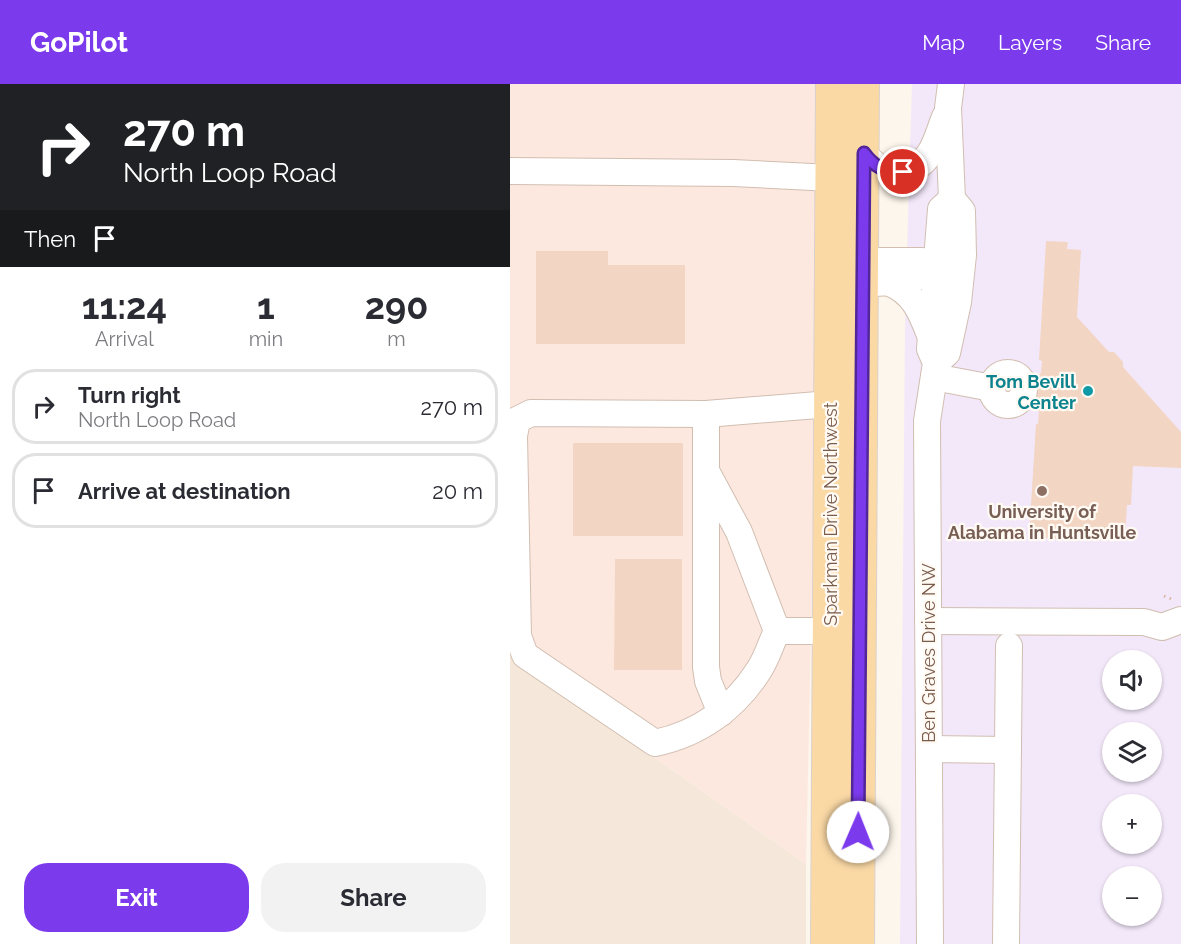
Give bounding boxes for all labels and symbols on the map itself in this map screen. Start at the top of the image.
pin [877,146,928,197]
place label: Tom Bevill Center [986,371,1076,413]
marker: Tom Bevill Center [1081,384,1095,398]
street label: Sparkman Drive Northwest [820,402,841,626]
marker: University of Alabama in Huntsville [1035,484,1049,498]
place label: University of Alabama in Huntsville [948,501,1137,543]
street label: Ben Graves Drive NW [918,563,939,743]
position arrow [826,800,890,864]

